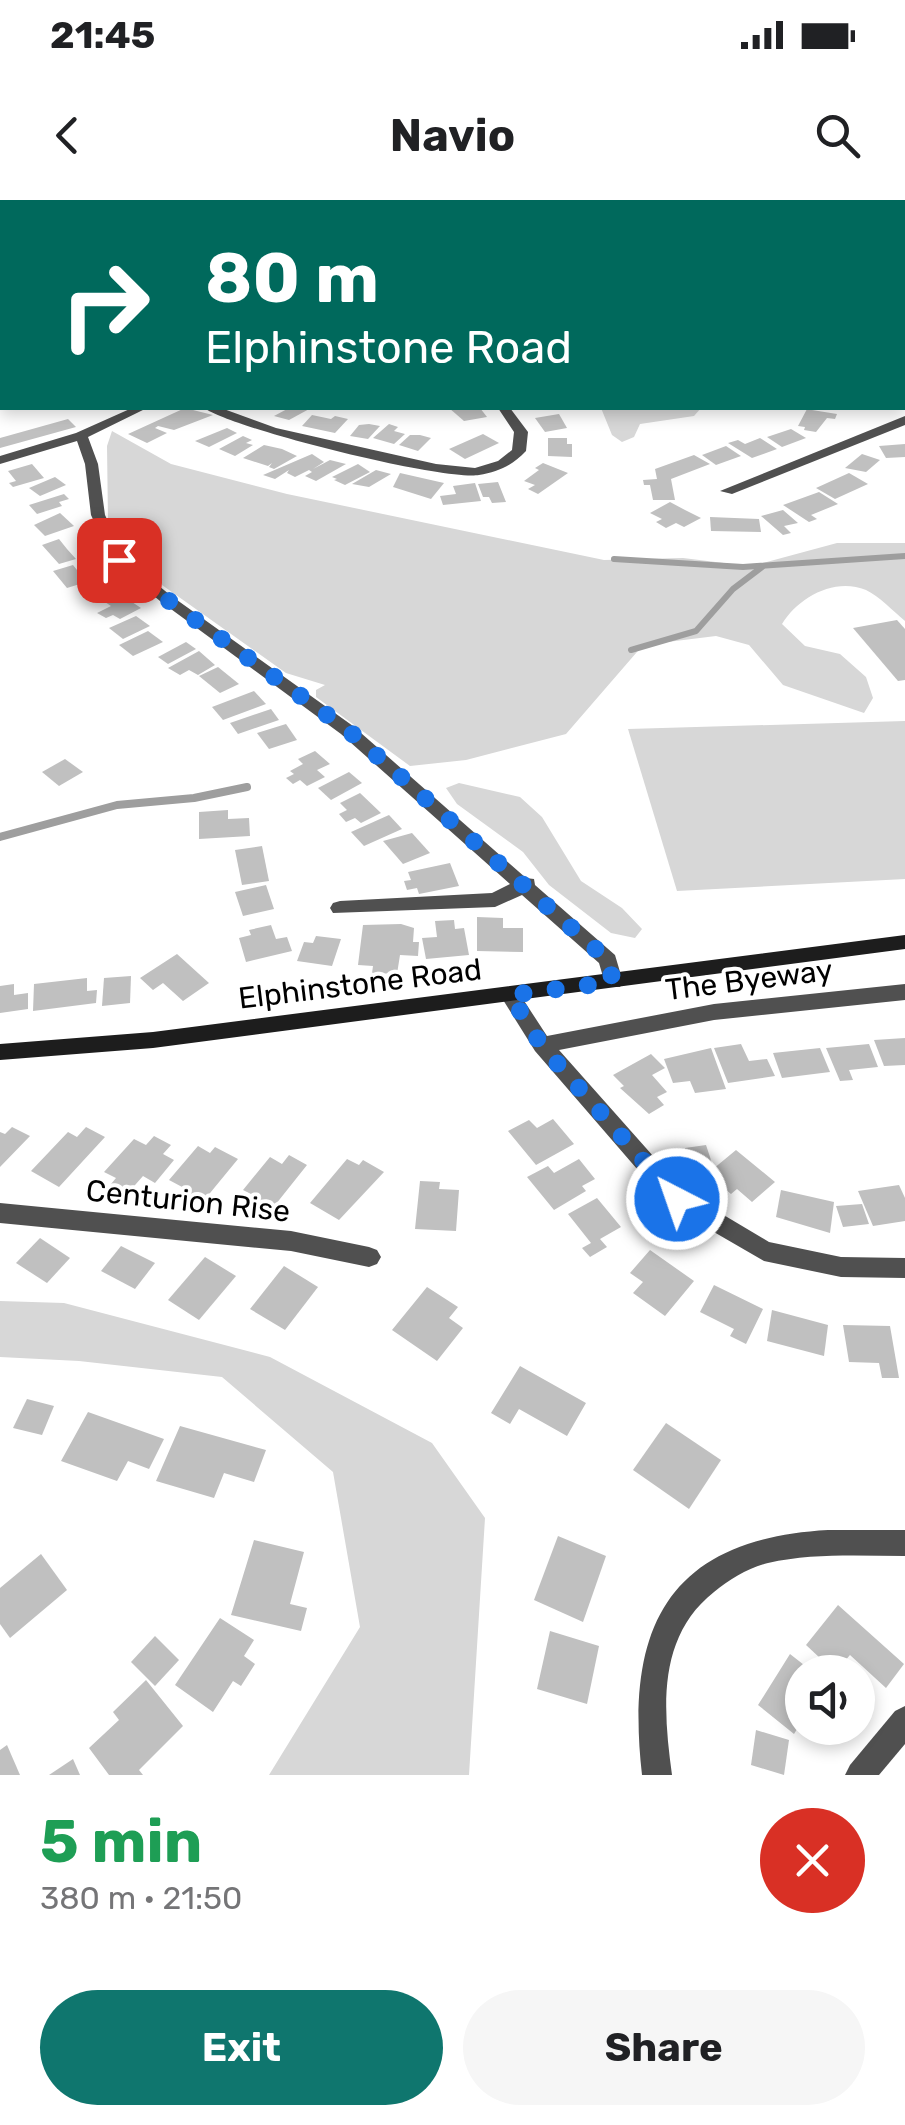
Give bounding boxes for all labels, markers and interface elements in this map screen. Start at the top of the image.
text: 21:45 [50,12,155,58]
icon: back [40,108,95,163]
icon: search [810,108,865,163]
text: Navio [390,109,515,162]
text: 80 m [205,237,379,320]
icon: right [40,240,170,370]
text: Elphinstone Road [205,321,572,374]
pin [77,518,162,603]
icon: arrive [92,533,147,588]
street label: Elphinstone Road [236,951,484,1017]
street label: The Byeway [663,952,835,1008]
position arrow [625,1147,729,1251]
street label: Centurion Rise [84,1172,292,1230]
map controls [785,1655,875,1745]
button: sound [785,1655,875,1745]
text: 5 min [40,1806,202,1877]
button: close [760,1808,865,1913]
text: 380 m · 21:50 [40,1879,242,1917]
button: Exit [40,1990,443,2105]
button: Share [463,1990,865,2105]

